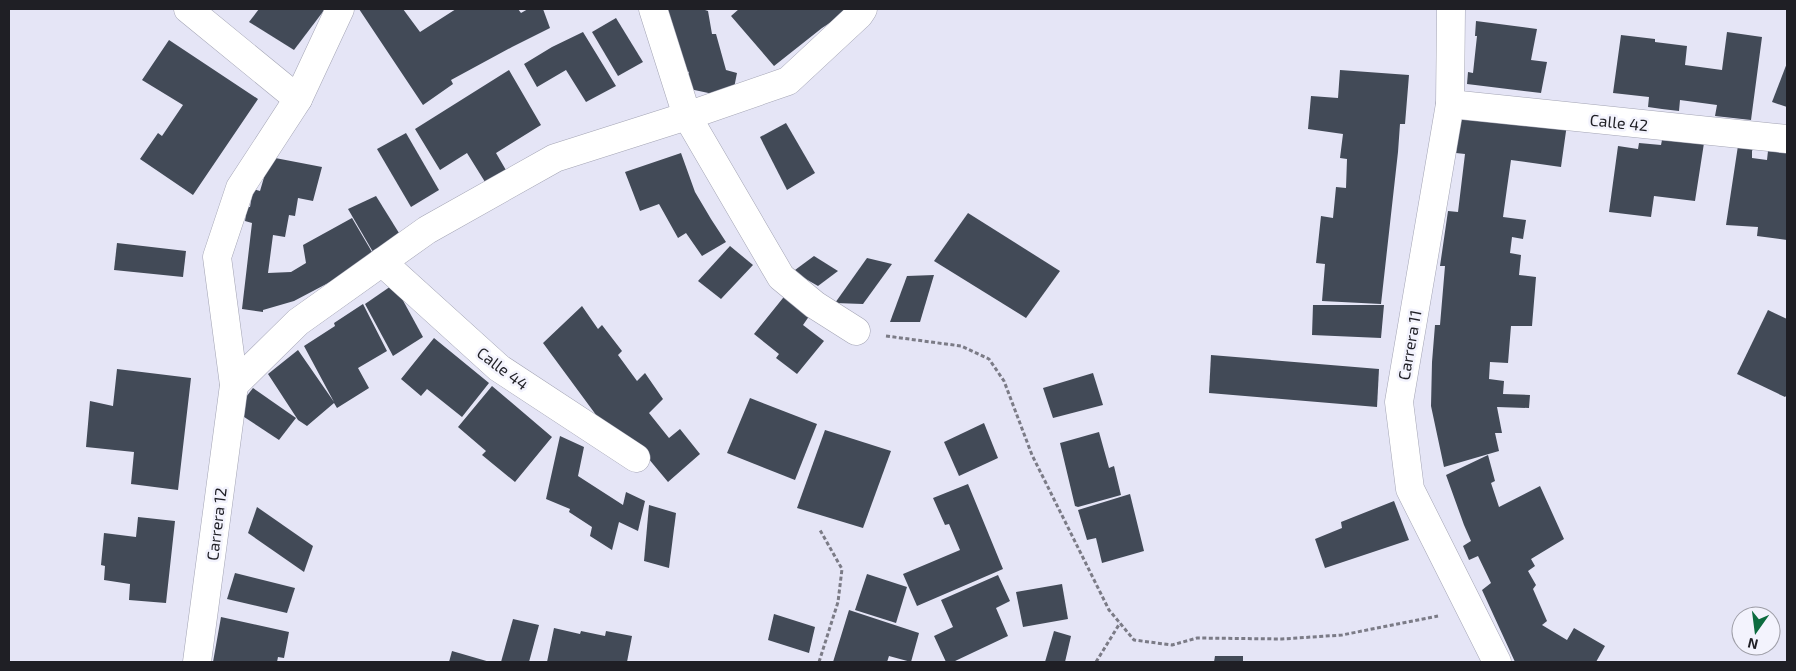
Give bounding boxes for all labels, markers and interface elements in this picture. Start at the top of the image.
street label: Calle 42 [1589,109,1649,135]
street label: Carrera 11 [1394,309,1424,381]
street label: Calle 44 [474,343,533,394]
street label: Carrera 12 [202,486,230,562]
north arrow [1731,606,1781,656]
text: N [1746,635,1760,654]

